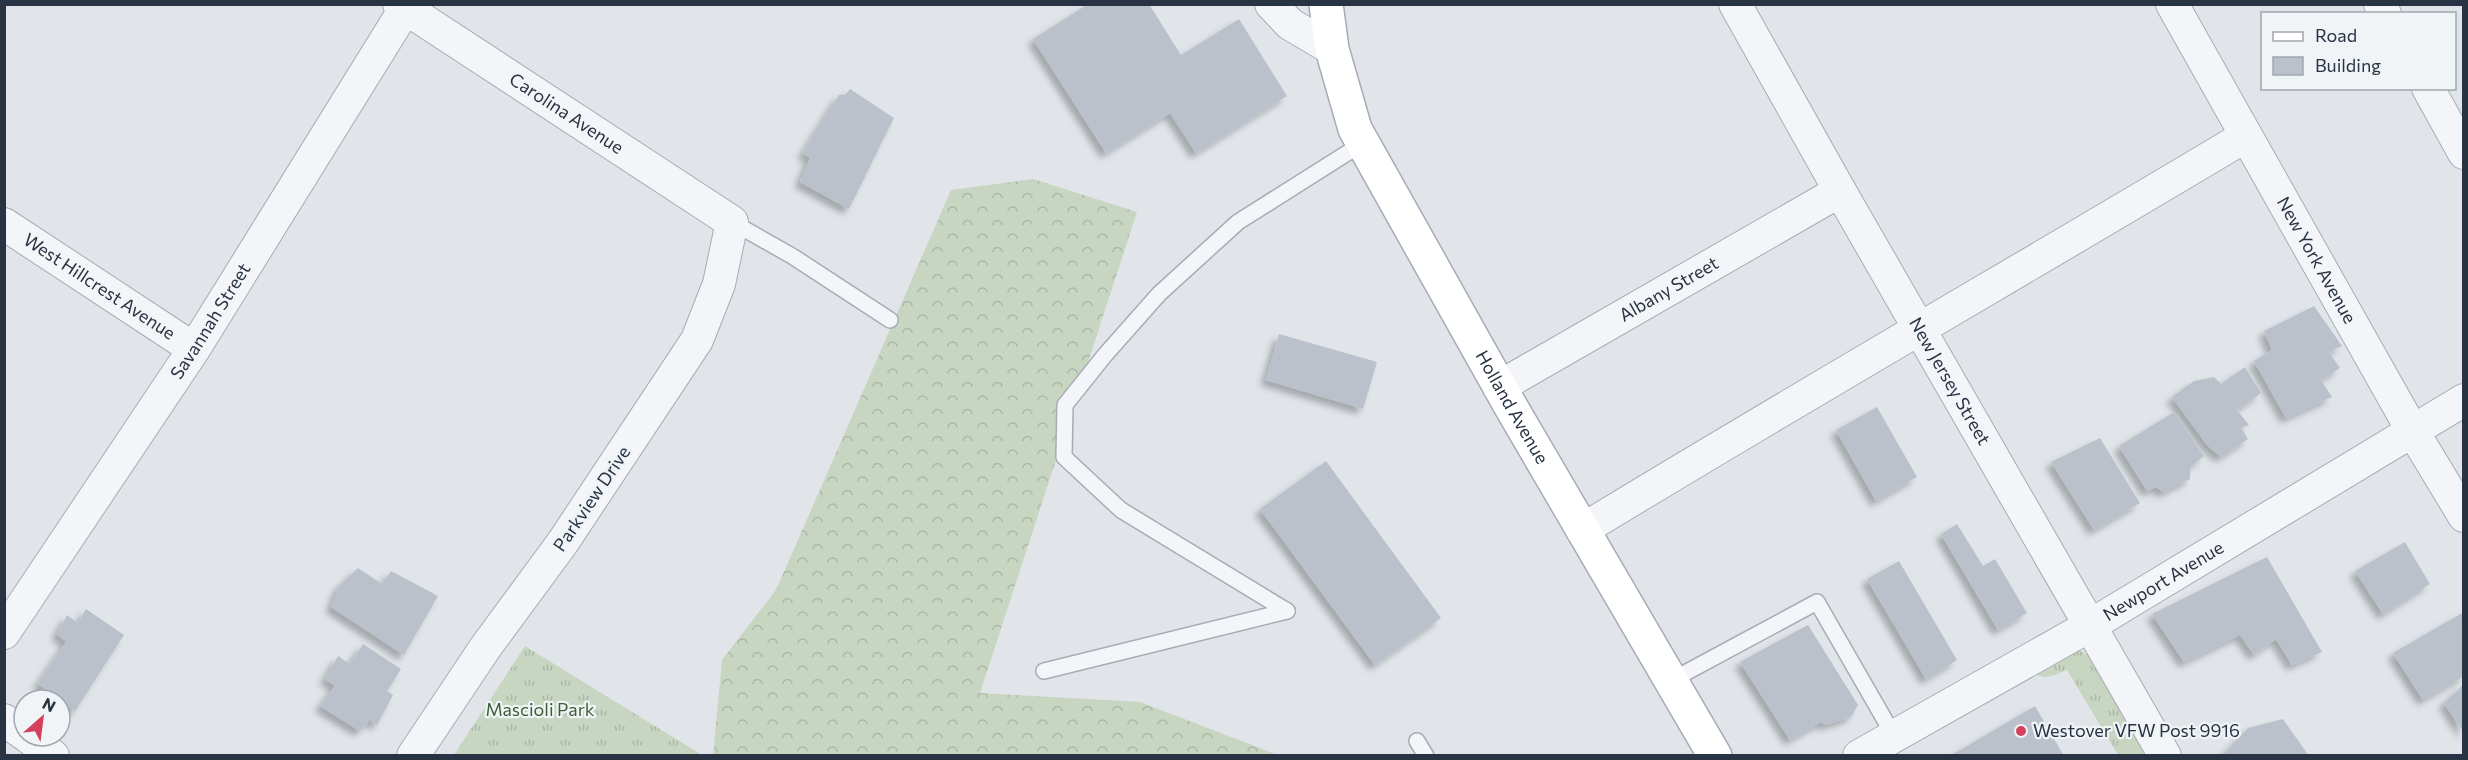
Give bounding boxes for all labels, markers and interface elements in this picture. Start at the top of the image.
legend [2261,12,2456,90]
text: Road [2315,24,2357,46]
text: Building [2315,54,2381,76]
street label: Carolina Avenue [506,67,628,158]
street label: New York Avenue [2273,192,2362,327]
street label: West Hillcrest Avenue [20,228,180,344]
street label: Albany Street [1615,251,1722,326]
street label: Savannah Street [165,259,255,383]
street label: New Jersey Street [1905,313,1996,449]
street label: Holland Avenue [1471,346,1554,467]
street label: Parkview Drive [548,442,634,555]
street label: Newport Avenue [2099,536,2227,625]
north arrow [12,688,72,748]
text: N [40,693,59,716]
park label: Mascioli Park [485,698,595,720]
place label: Westover VFW Post 9916 [2033,719,2240,741]
marker: Westover VFW Post 9916 [2014,724,2028,738]

